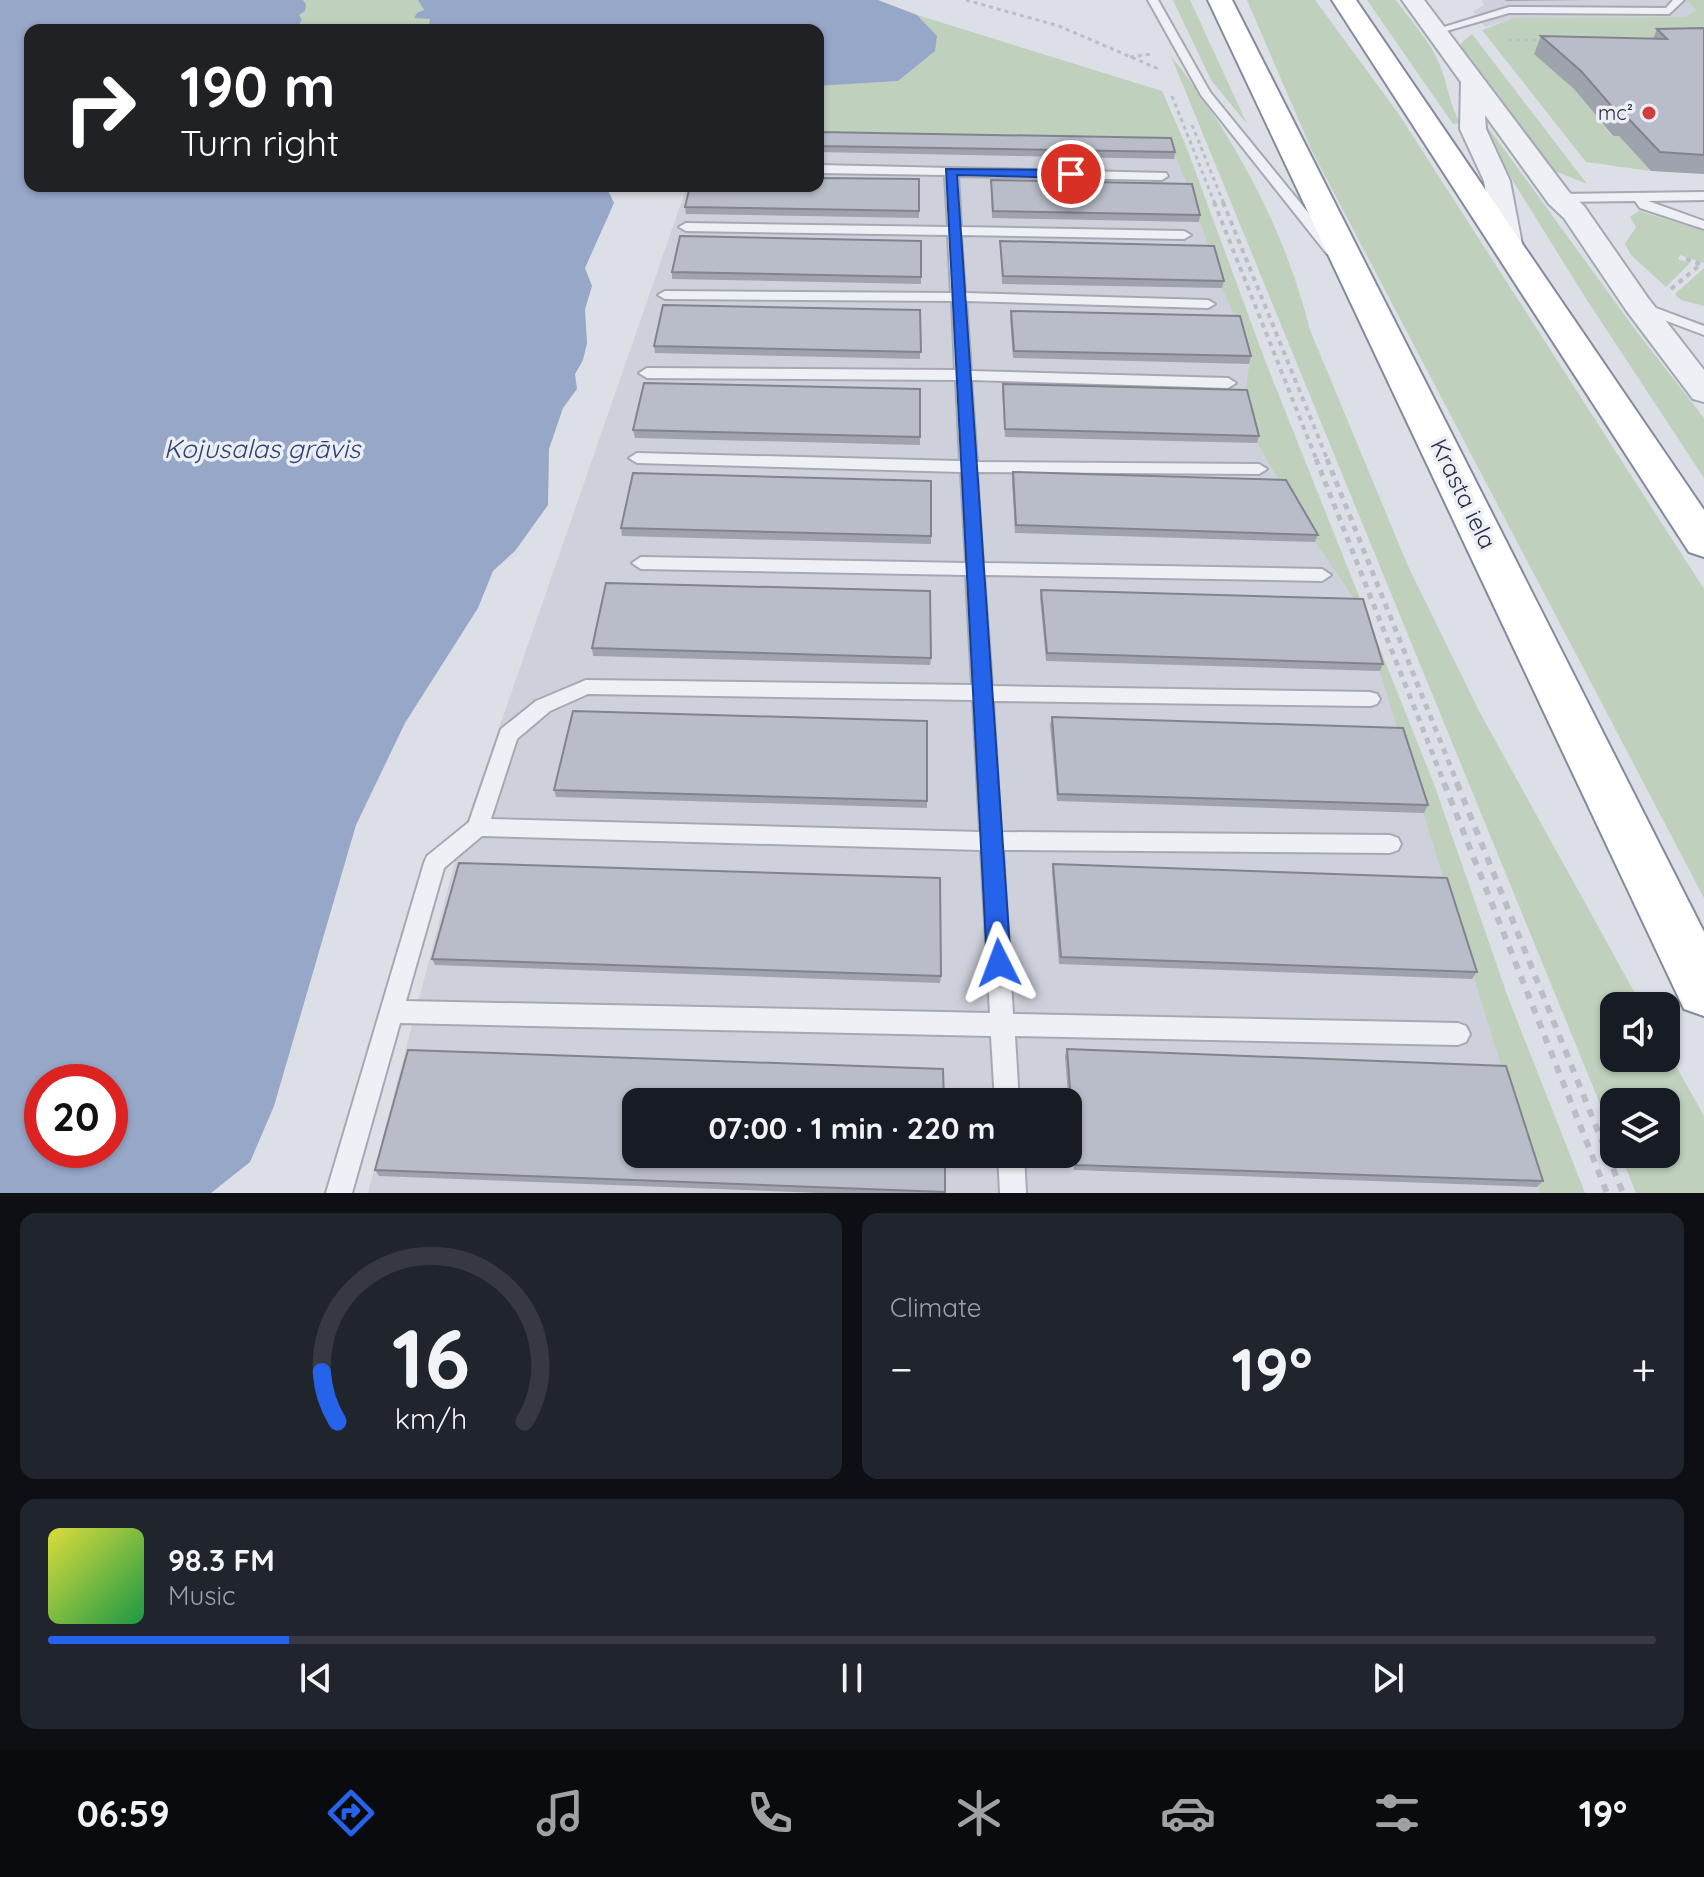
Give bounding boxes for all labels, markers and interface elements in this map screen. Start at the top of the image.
text: 190 m [180,51,335,121]
icon: right [48,56,152,160]
place label: mc² [1598,100,1633,125]
marker: mc² [1640,104,1658,122]
text: Turn right [180,120,339,165]
pin [1037,140,1105,208]
icon: arrive [1049,152,1093,196]
water label: Kojusalas grāvis [164,432,362,465]
street label: Krasta iela [1424,434,1503,554]
position arrow [957,921,1041,1005]
map controls [1600,992,1680,1168]
button: sound [1600,992,1680,1072]
speed limit sign: 20 [24,1064,128,1168]
button: layers [1600,1088,1680,1168]
text: 07:00 · 1 min · 220 m [709,1109,995,1147]
text: Climate [890,1291,981,1324]
text: 16 [392,1305,470,1409]
text: 19° [1232,1331,1313,1406]
text: − [890,1341,913,1396]
text: + [1631,1341,1656,1396]
text: km/h [395,1400,467,1436]
text: 98.3 FM [168,1541,275,1579]
text: Music [168,1579,236,1612]
icon: previous [294,1656,338,1700]
icon: pause [830,1656,874,1700]
icon: next [1366,1656,1410,1700]
icon: directions [323,1785,379,1841]
icon: music [532,1785,588,1841]
icon: phone [742,1785,798,1841]
icon: climate [951,1785,1007,1841]
icon: car [1160,1785,1216,1841]
icon: filters [1369,1785,1425,1841]
text: 06:59 [77,1791,170,1836]
text: 19° [1579,1791,1627,1836]

